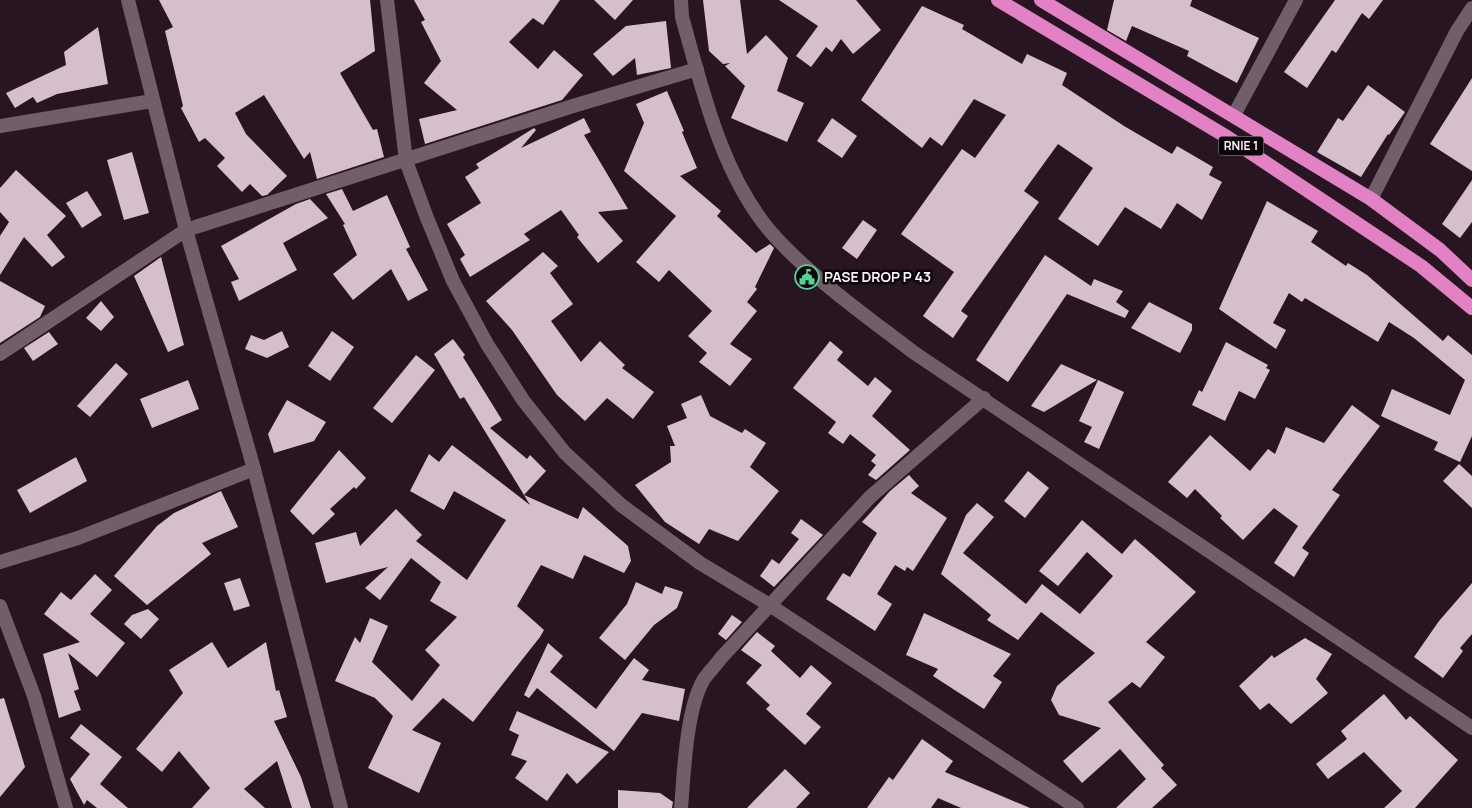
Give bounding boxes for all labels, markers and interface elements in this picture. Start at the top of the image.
road number: RNIE 1 [1218,136,1264,156]
public building icon: PASE DROP P 43 [794,264,820,290]
place label: PASE DROP P 43 [824,267,931,286]

